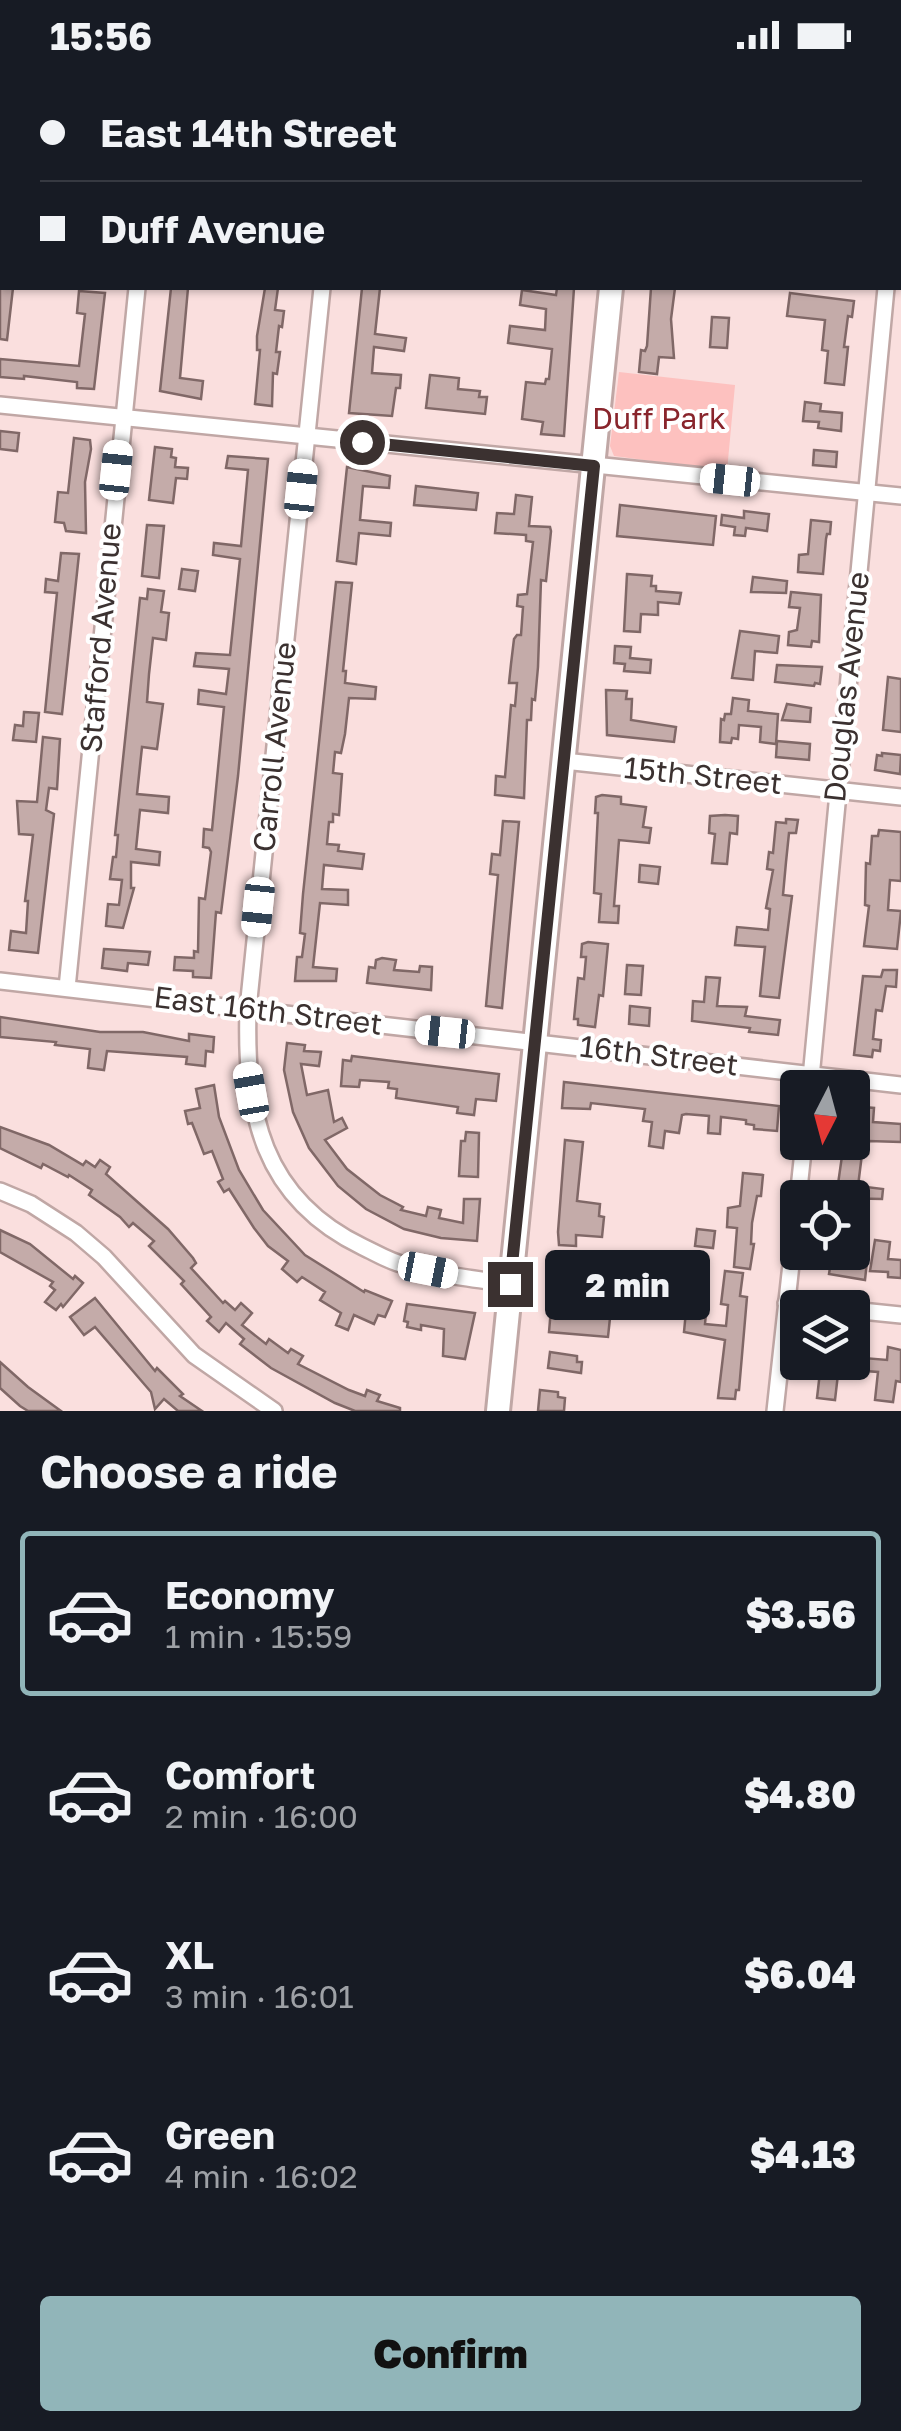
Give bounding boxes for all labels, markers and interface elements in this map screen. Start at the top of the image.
text: 15:56 [50,13,152,58]
text: East 14th Street [100,110,397,155]
text: Duff Avenue [100,206,325,251]
park label: Duff Park [592,400,726,436]
route start [340,420,385,465]
car [98,439,134,501]
car [283,458,319,520]
car [699,462,761,498]
street label: Stafford Avenue [72,521,128,754]
street label: Douglas Avenue [816,570,876,804]
street label: Carroll Avenue [245,640,303,854]
street label: 15th Street [622,749,784,801]
car [240,876,276,938]
street label: East 16th Street [152,978,384,1042]
car [414,1014,476,1050]
street label: 16th Street [578,1027,740,1083]
car [231,1060,271,1124]
north arrow [780,1070,870,1160]
map controls [780,1070,870,1380]
button: locate [780,1180,870,1270]
callout: 2 min [545,1249,710,1319]
car [396,1250,460,1290]
route end [488,1262,533,1307]
text: 2 min [585,1266,670,1304]
button: layers [780,1290,870,1380]
text: Choose a ride [40,1444,338,1498]
icon: car [45,1569,135,1659]
text: Economy [165,1572,334,1617]
text: $3.56 [745,1591,856,1636]
text: 1 min · 15:59 [165,1617,352,1655]
icon: car [45,1749,135,1839]
text: Comfort [165,1752,315,1797]
text: $4.80 [744,1771,856,1816]
text: 2 min · 16:00 [165,1797,358,1835]
icon: car [45,1929,135,2019]
text: XL [165,1932,214,1977]
text: $6.04 [744,1951,856,1996]
text: 3 min · 16:01 [165,1977,354,2015]
icon: car [45,2109,135,2199]
text: Green [165,2112,275,2157]
text: $4.13 [750,2131,856,2176]
text: 4 min · 16:02 [165,2157,358,2195]
button: Confirm [40,2296,861,2411]

